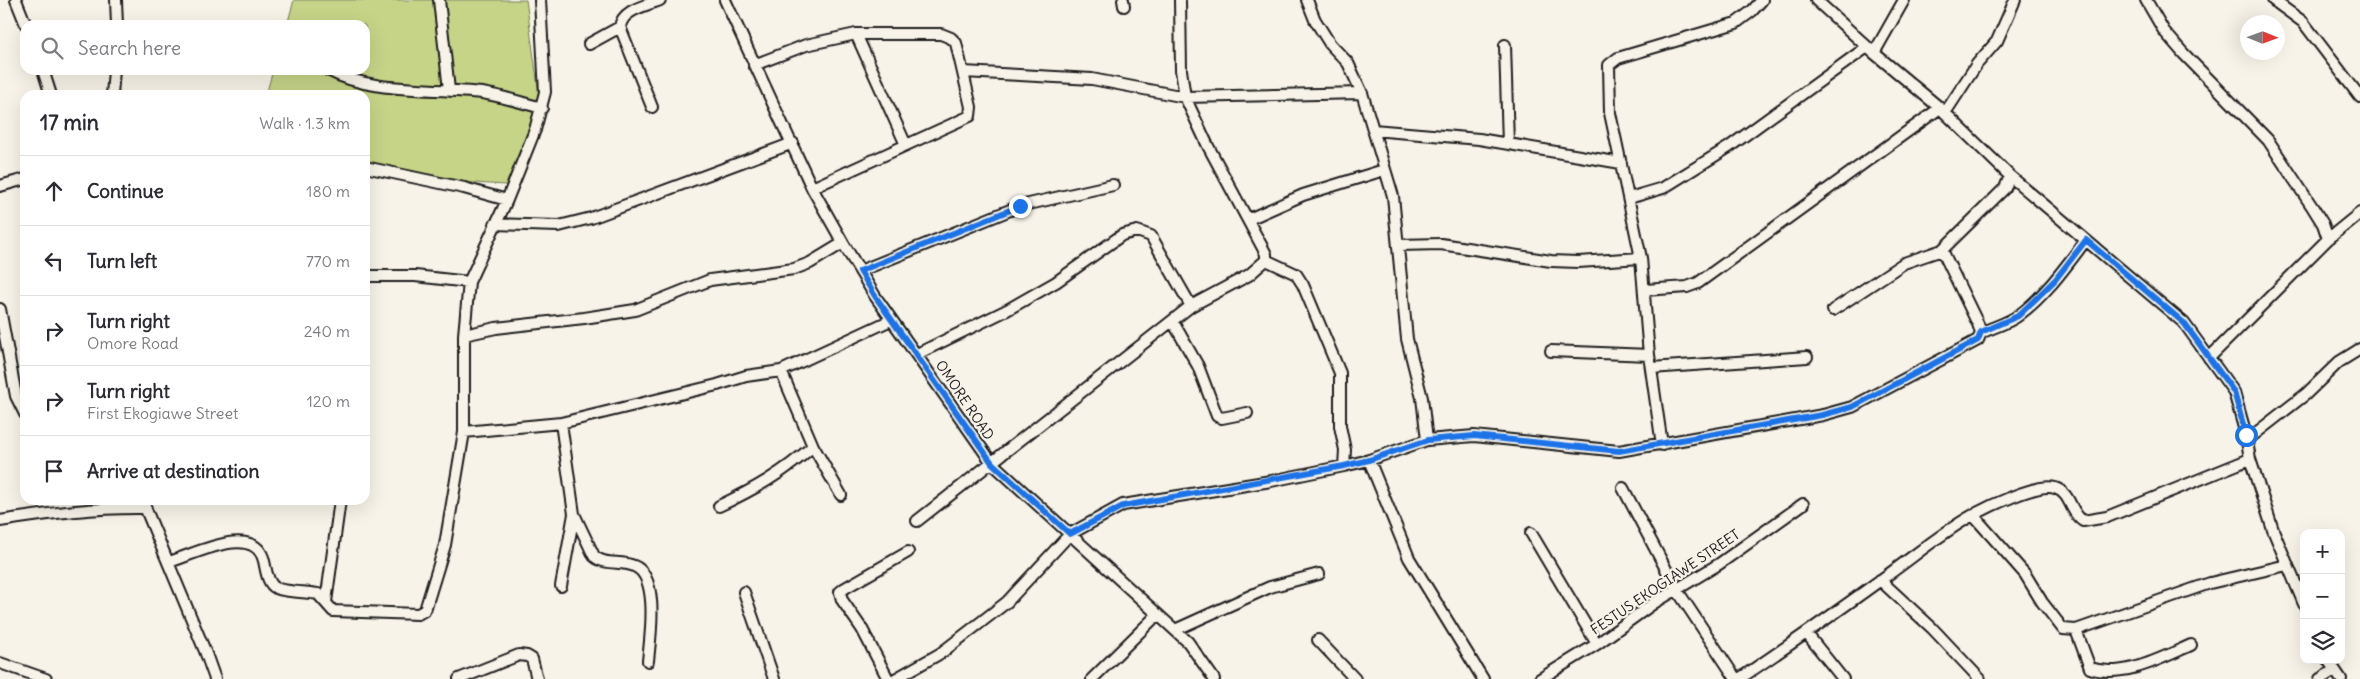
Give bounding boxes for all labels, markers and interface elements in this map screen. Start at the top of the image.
north arrow [2240,15,2285,60]
search box [20,20,370,75]
icon: search [38,34,66,62]
text: Search here [78,36,181,60]
text: 17 min [40,109,99,136]
text: Walk · 1.3 km [259,113,350,133]
icon: ahead [40,177,68,205]
text: Continue [87,179,164,203]
text: 180 m [306,181,350,201]
route end [1009,195,1032,218]
icon: left [40,247,68,275]
text: Turn left [87,249,157,273]
text: 770 m [306,251,350,271]
text: Turn right [87,309,170,333]
icon: right [40,317,68,345]
text: 240 m [304,321,350,341]
text: Omore Road [87,333,178,353]
street label: OMORE ROAD [932,357,998,443]
text: Turn right [87,379,170,403]
icon: right [40,387,68,415]
text: 120 m [307,391,350,411]
text: First Ekogiawe Street [87,403,238,423]
route start [2235,424,2258,447]
icon: arrive [40,457,68,485]
text: Arrive at destination [87,459,260,483]
street label: FESTUS EKOGIAWE STREET [1587,525,1743,639]
map controls [2300,529,2345,664]
button: + [2300,529,2345,574]
button: − [2300,574,2345,619]
button: layers [2300,619,2345,664]

